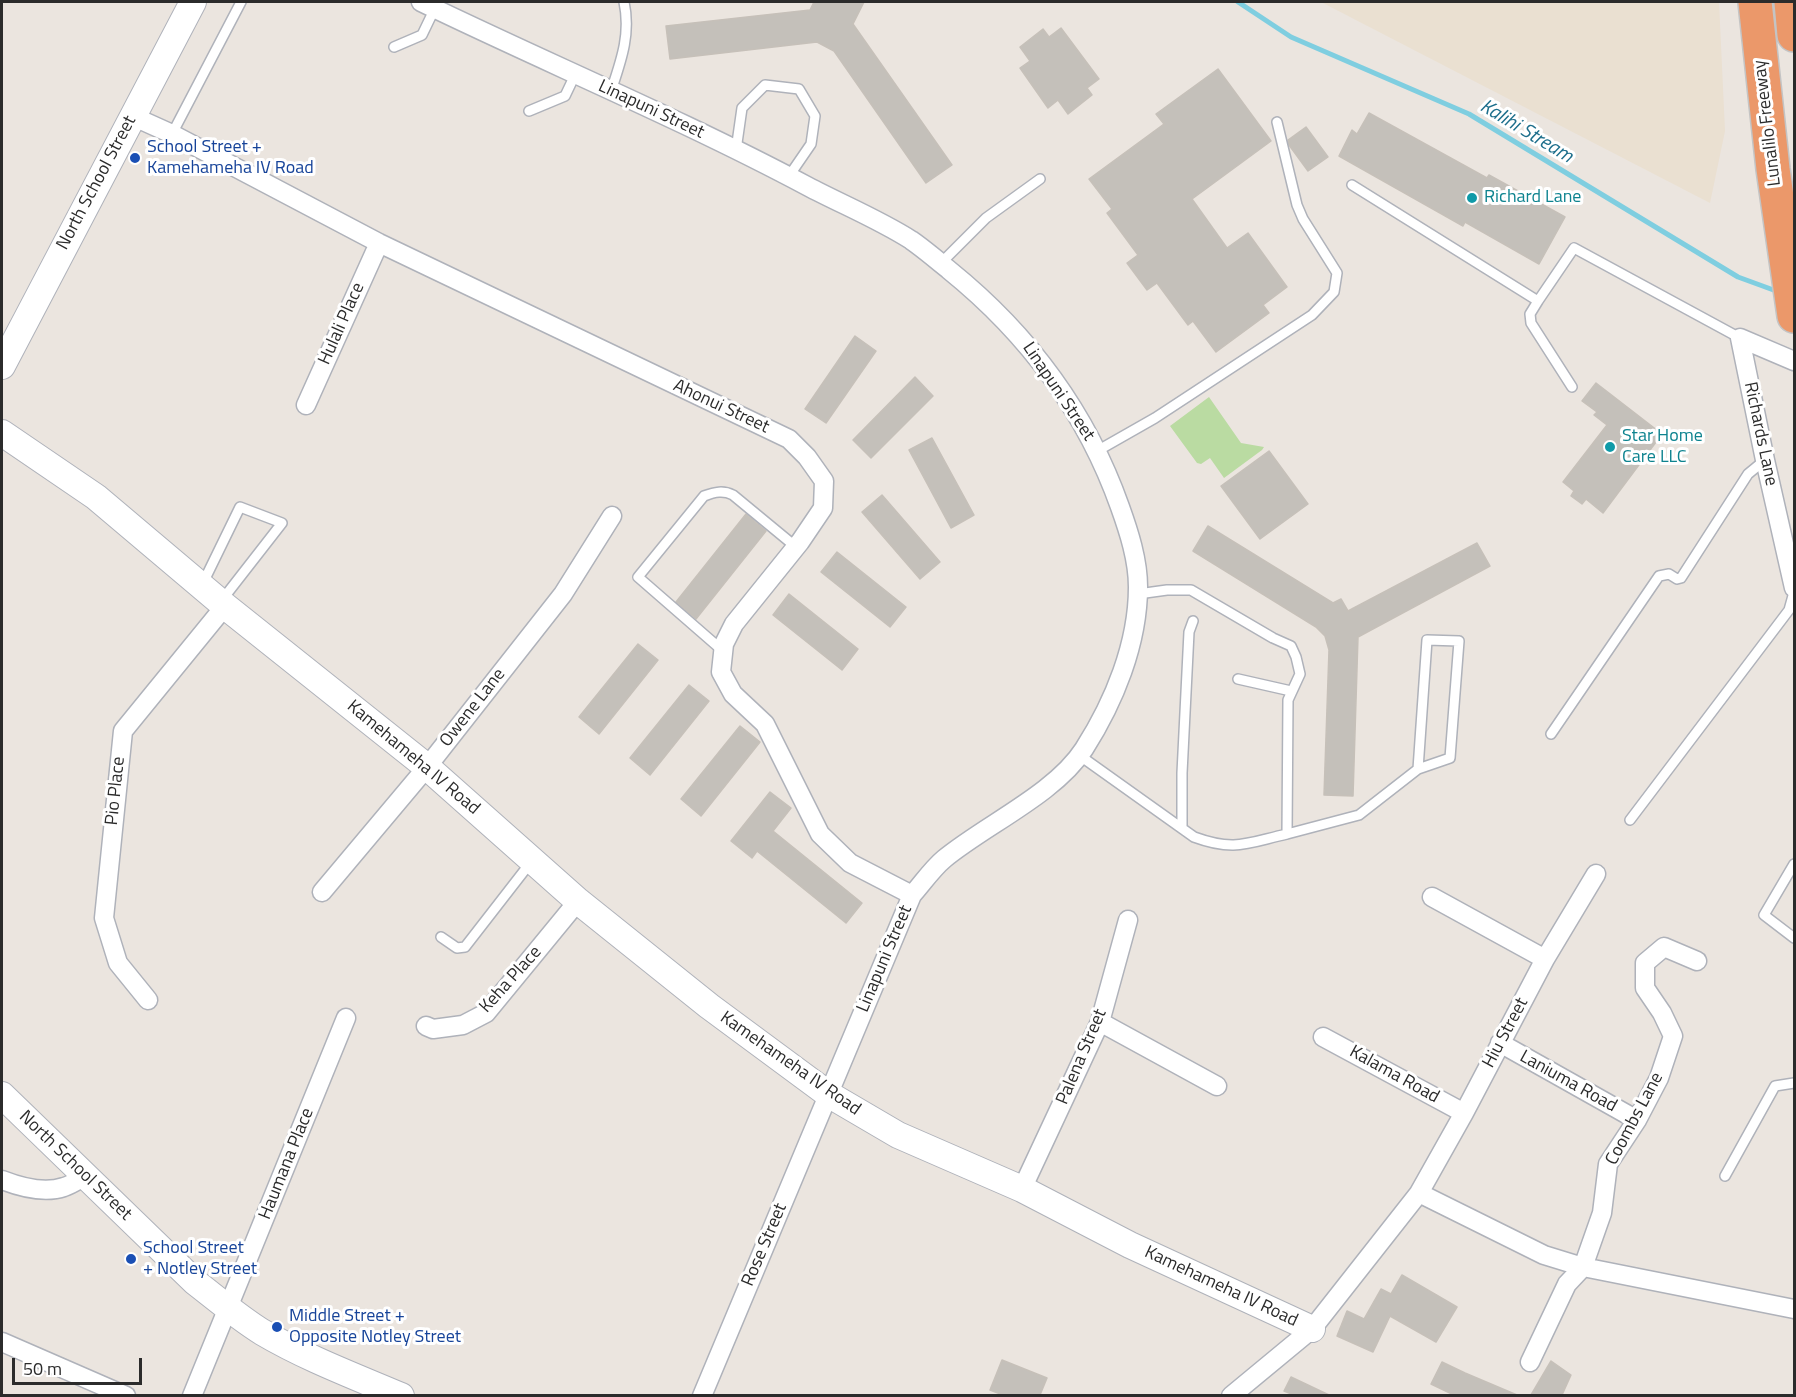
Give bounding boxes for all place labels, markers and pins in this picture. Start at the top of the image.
place label: School Street + Kamehameha IV Road [147,137,314,180]
marker: School Street + Kamehameha IV Road [128,151,142,165]
place label: Richard Lane [1484,187,1581,209]
marker: Richard Lane [1465,191,1479,205]
place label: Star Home Care LLC [1622,426,1703,468]
marker: Star Home Care LLC [1603,440,1617,454]
place label: School Street + Notley Street [143,1238,257,1280]
marker: School Street + Notley Street [124,1252,138,1266]
place label: Middle Street + Opposite Notley Street [289,1306,461,1348]
marker: Middle Street + Opposite Notley Street [270,1320,284,1334]

